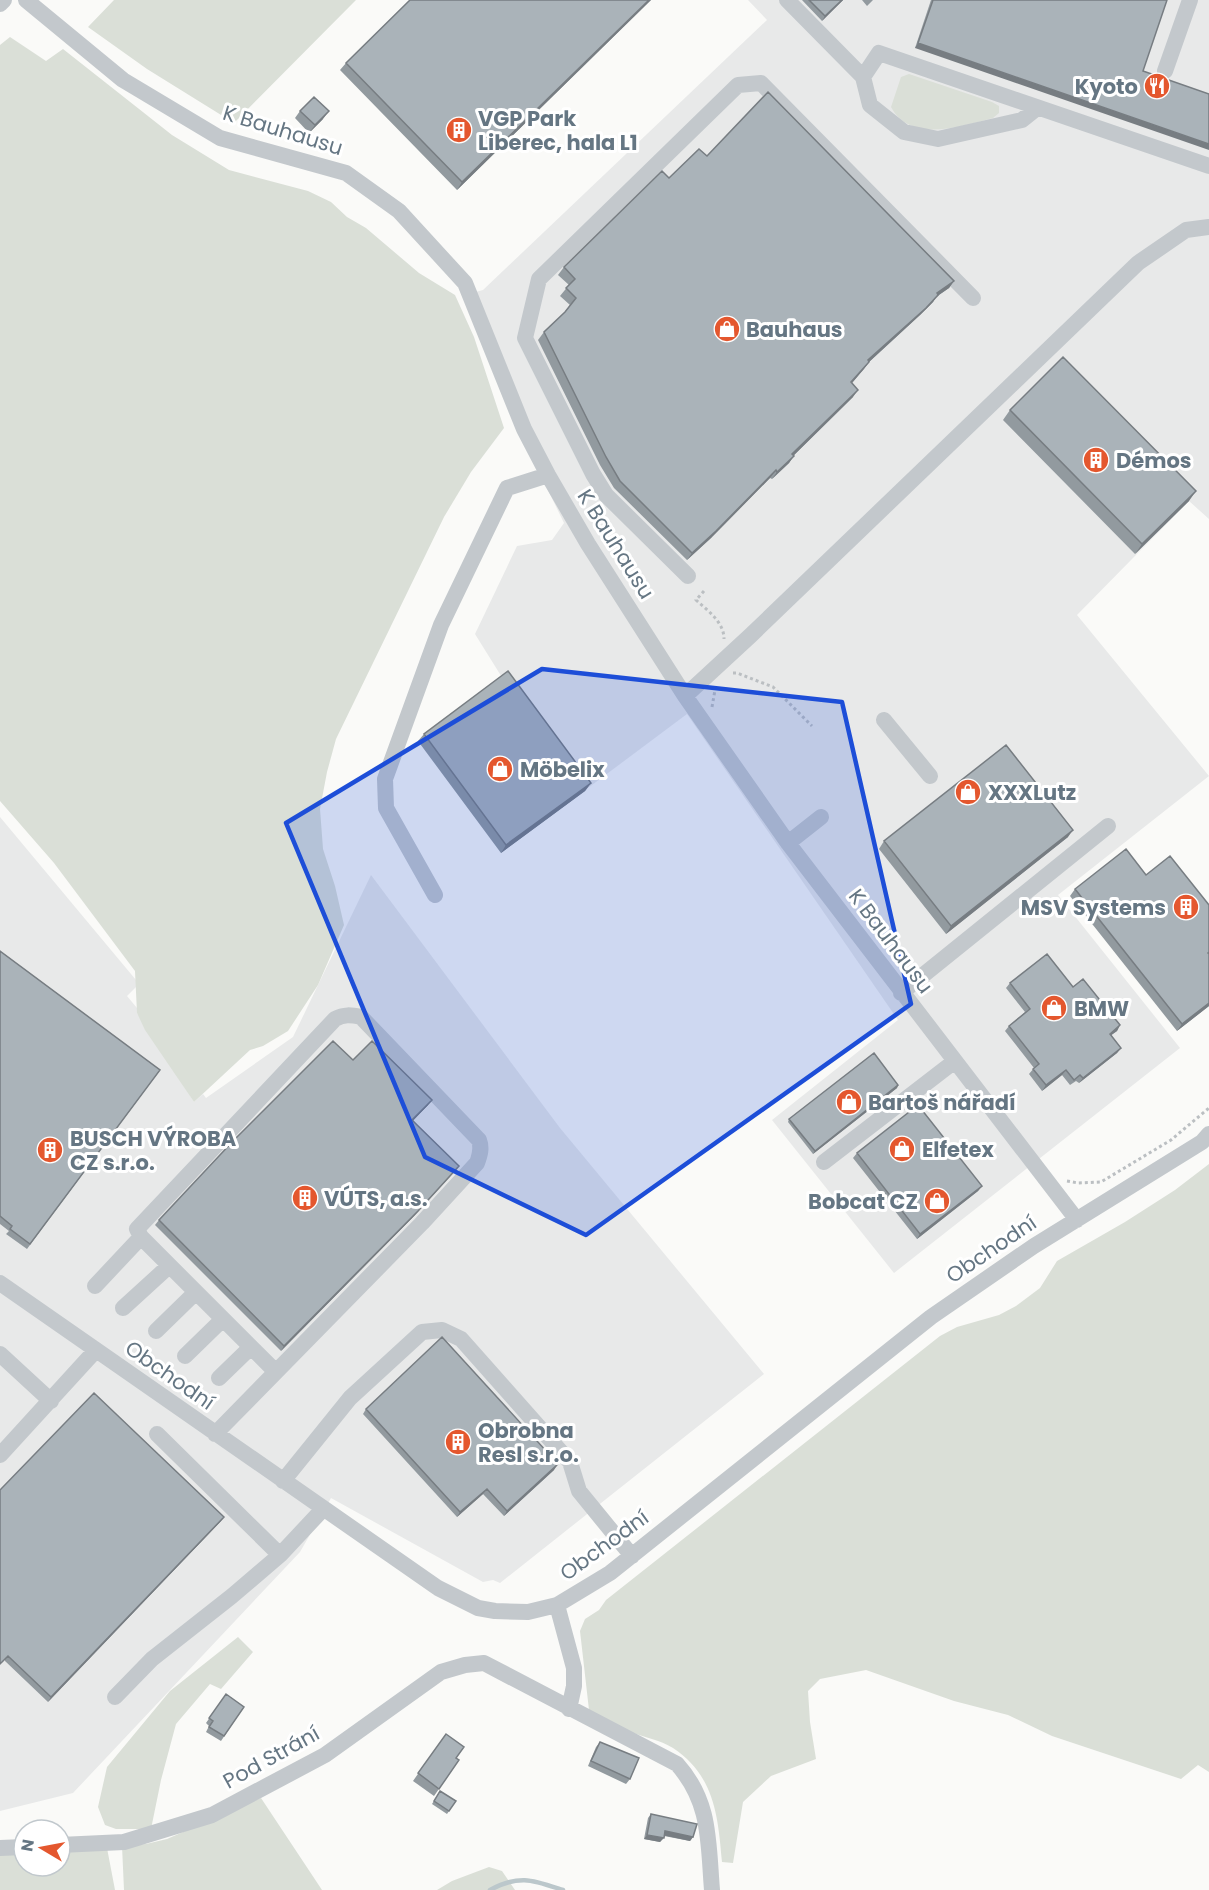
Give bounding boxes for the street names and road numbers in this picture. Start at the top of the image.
street label: K Bauhausu [219,98,347,162]
street label: K Bauhausu [571,484,661,604]
street label: K Bauhausu [842,883,940,999]
street label: Obchodní [940,1208,1042,1290]
street label: Obchodní [119,1334,221,1416]
street label: Obchodní [554,1503,654,1587]
street label: Pod Strání [218,1719,324,1795]

